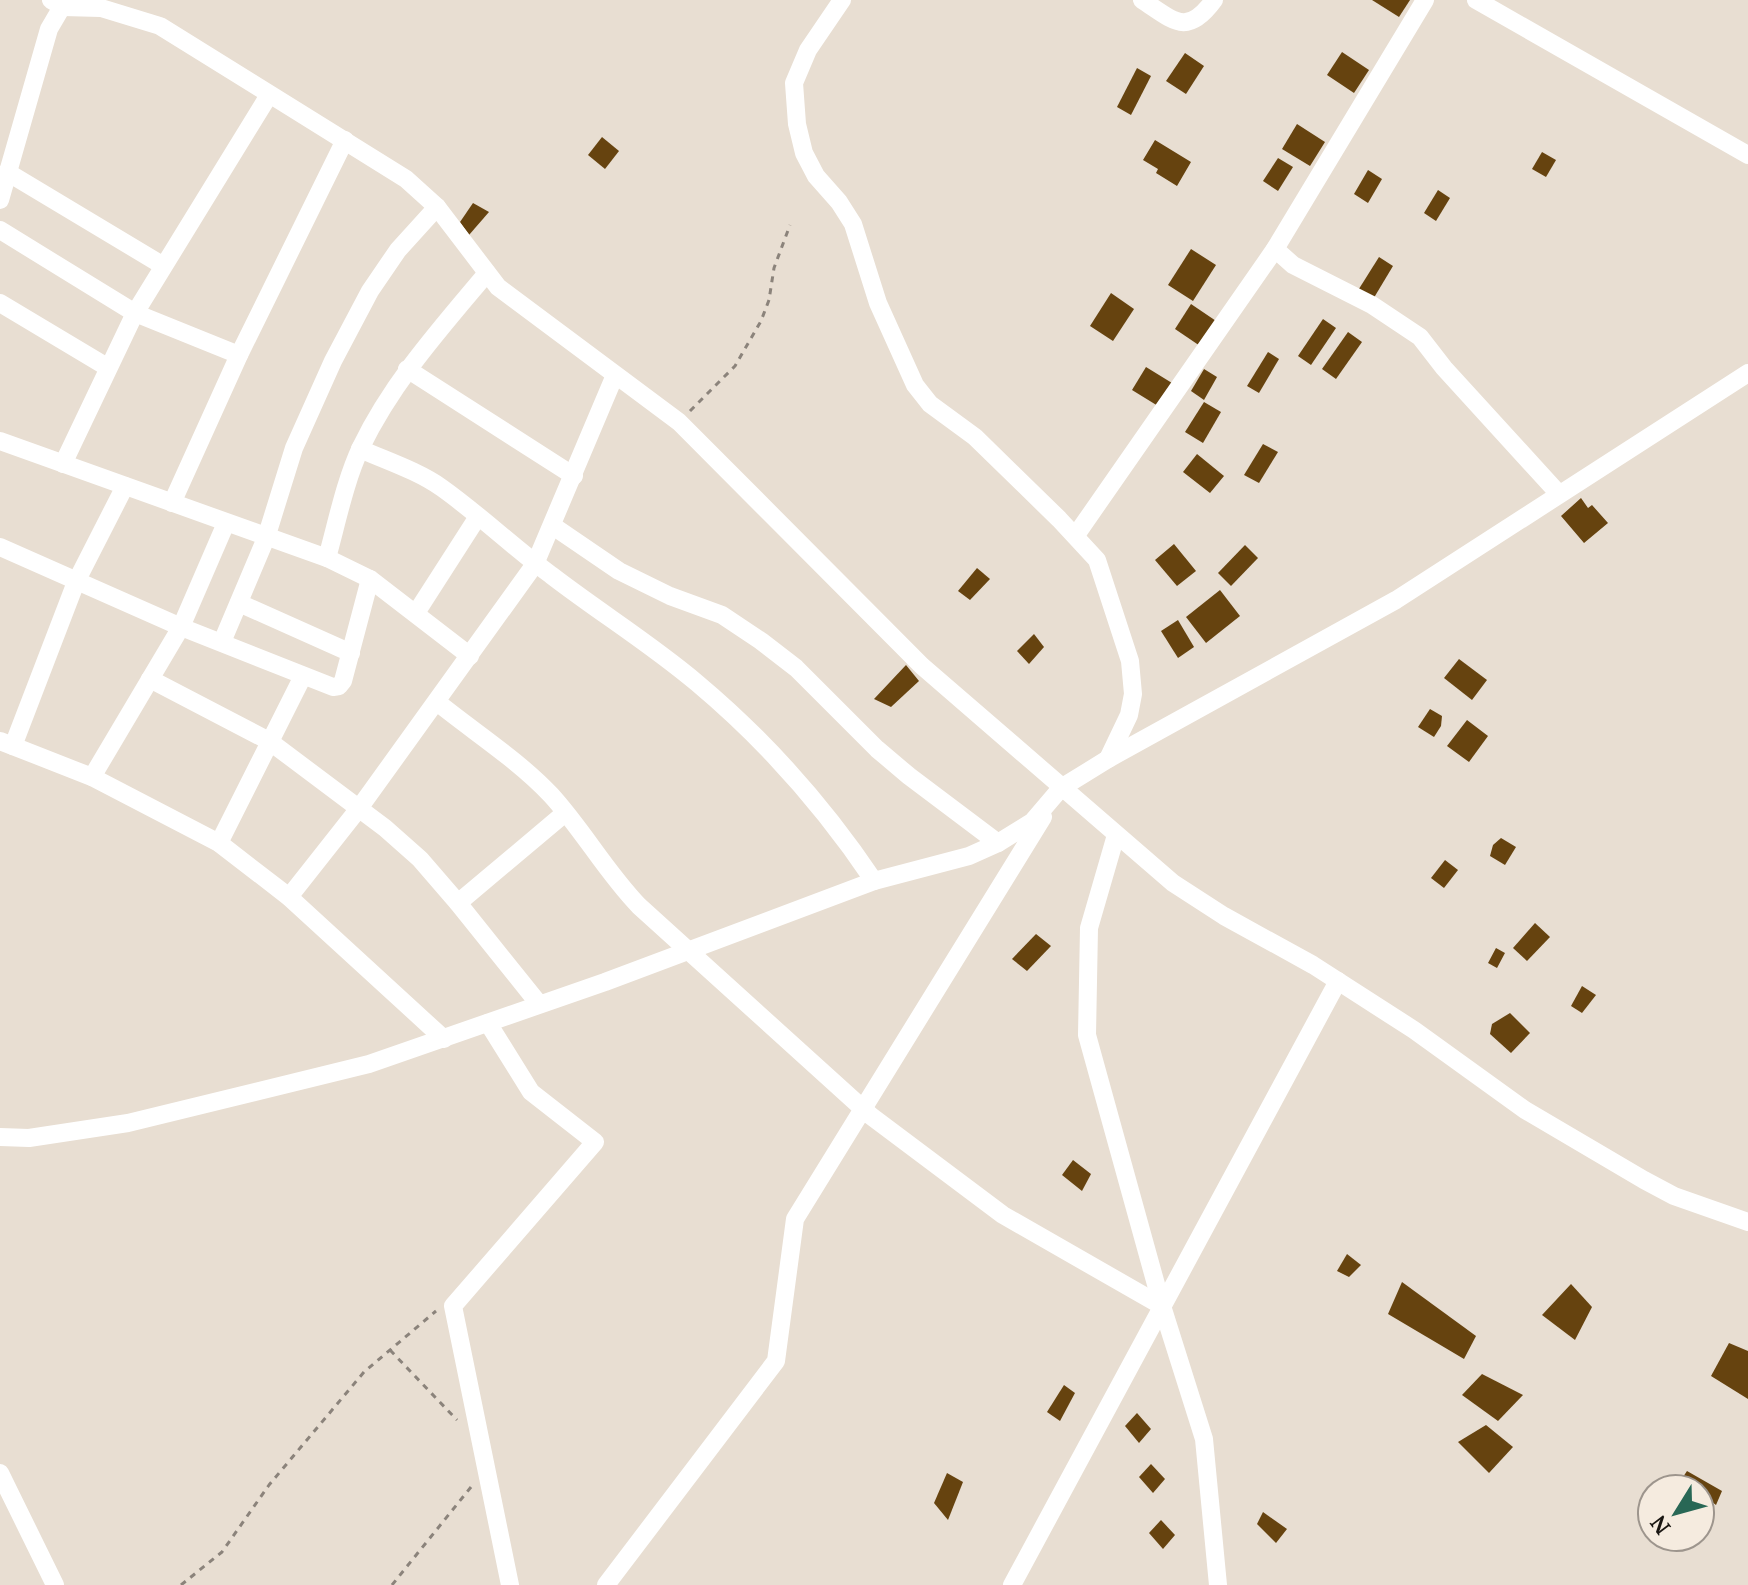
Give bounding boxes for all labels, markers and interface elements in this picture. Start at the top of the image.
north arrow [1636,1473,1716,1553]
text: N [1643,1510,1676,1541]

